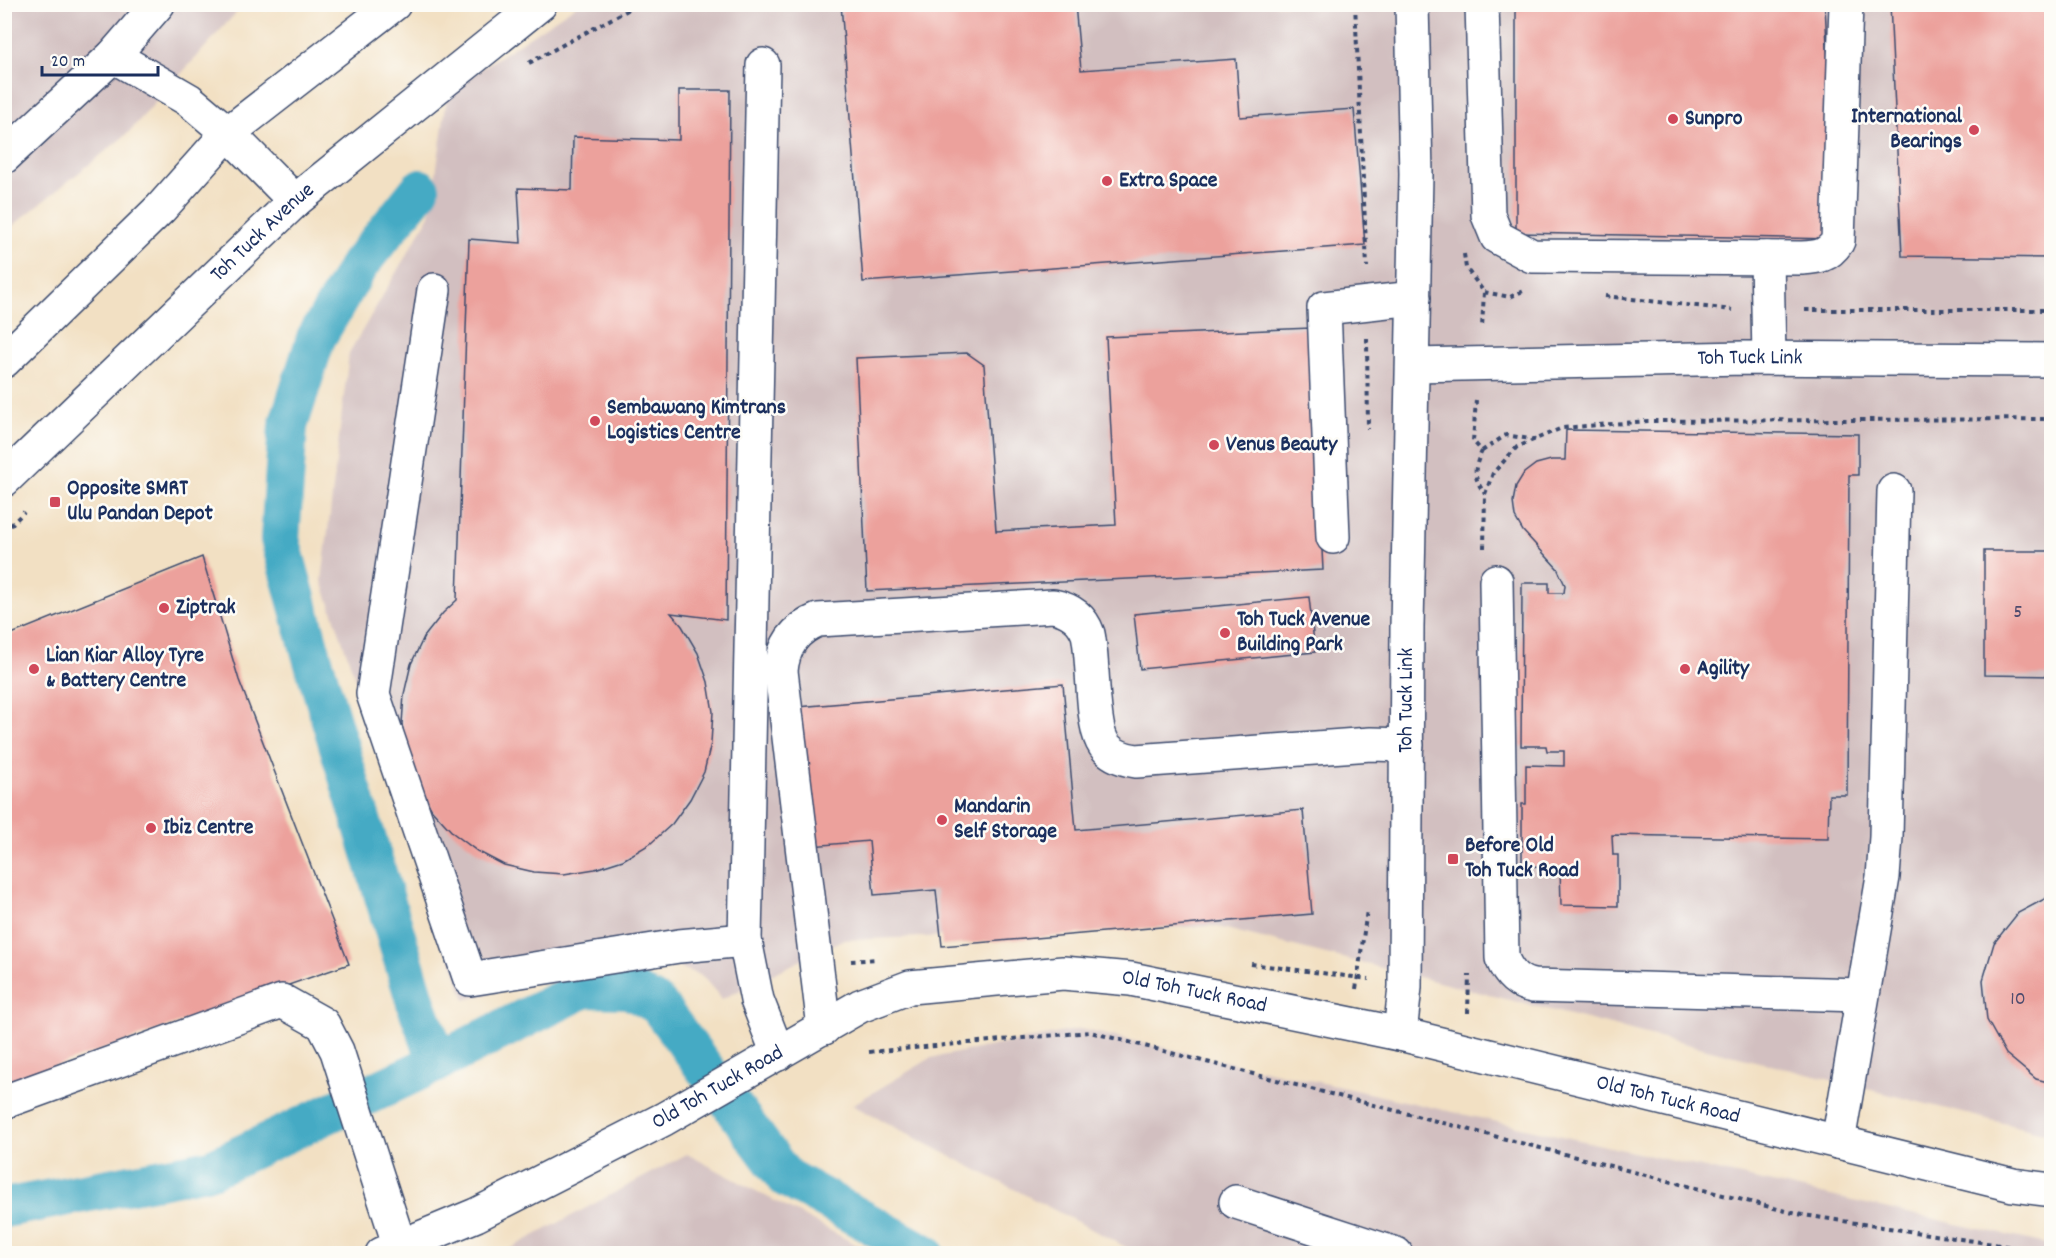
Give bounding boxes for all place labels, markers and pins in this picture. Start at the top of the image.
place label: International Bearings [1851,102,1963,158]
place label: Sunpro [1685,104,1743,135]
marker: Sunpro [1666,112,1680,126]
marker: International Bearings [1967,123,1981,137]
place label: Extra Space [1119,166,1218,197]
marker: Extra Space [1100,174,1114,188]
place label: Sembawang Kimtrans Logistics Centre [607,393,786,449]
marker: Sembawang Kimtrans Logistics Centre [588,414,602,428]
place label: Venus Beauty [1226,430,1338,461]
marker: Venus Beauty [1207,438,1221,452]
place label: Opposite SMRT Ulu Pandan Depot [67,474,214,530]
marker: Opposite SMRT Ulu Pandan Depot [48,495,62,509]
place label: Ziptrak [176,593,236,624]
marker: Ziptrak [157,601,171,615]
place label: Toh Tuck Avenue Building Park [1237,605,1370,661]
marker: Toh Tuck Avenue Building Park [1218,626,1232,640]
place label: Lian Kiar Alloy Tyre & Battery Centre [46,641,204,697]
place label: Agility [1697,654,1750,685]
marker: Lian Kiar Alloy Tyre & Battery Centre [27,662,41,676]
marker: Agility [1678,662,1692,676]
place label: Mandarin Self Storage [954,792,1057,848]
place label: Ibiz Centre [163,813,254,844]
marker: Mandarin Self Storage [935,813,949,827]
marker: Ibiz Centre [144,821,158,835]
place label: Before Old Toh Tuck Road [1465,831,1579,887]
marker: Before Old Toh Tuck Road [1446,852,1460,866]

